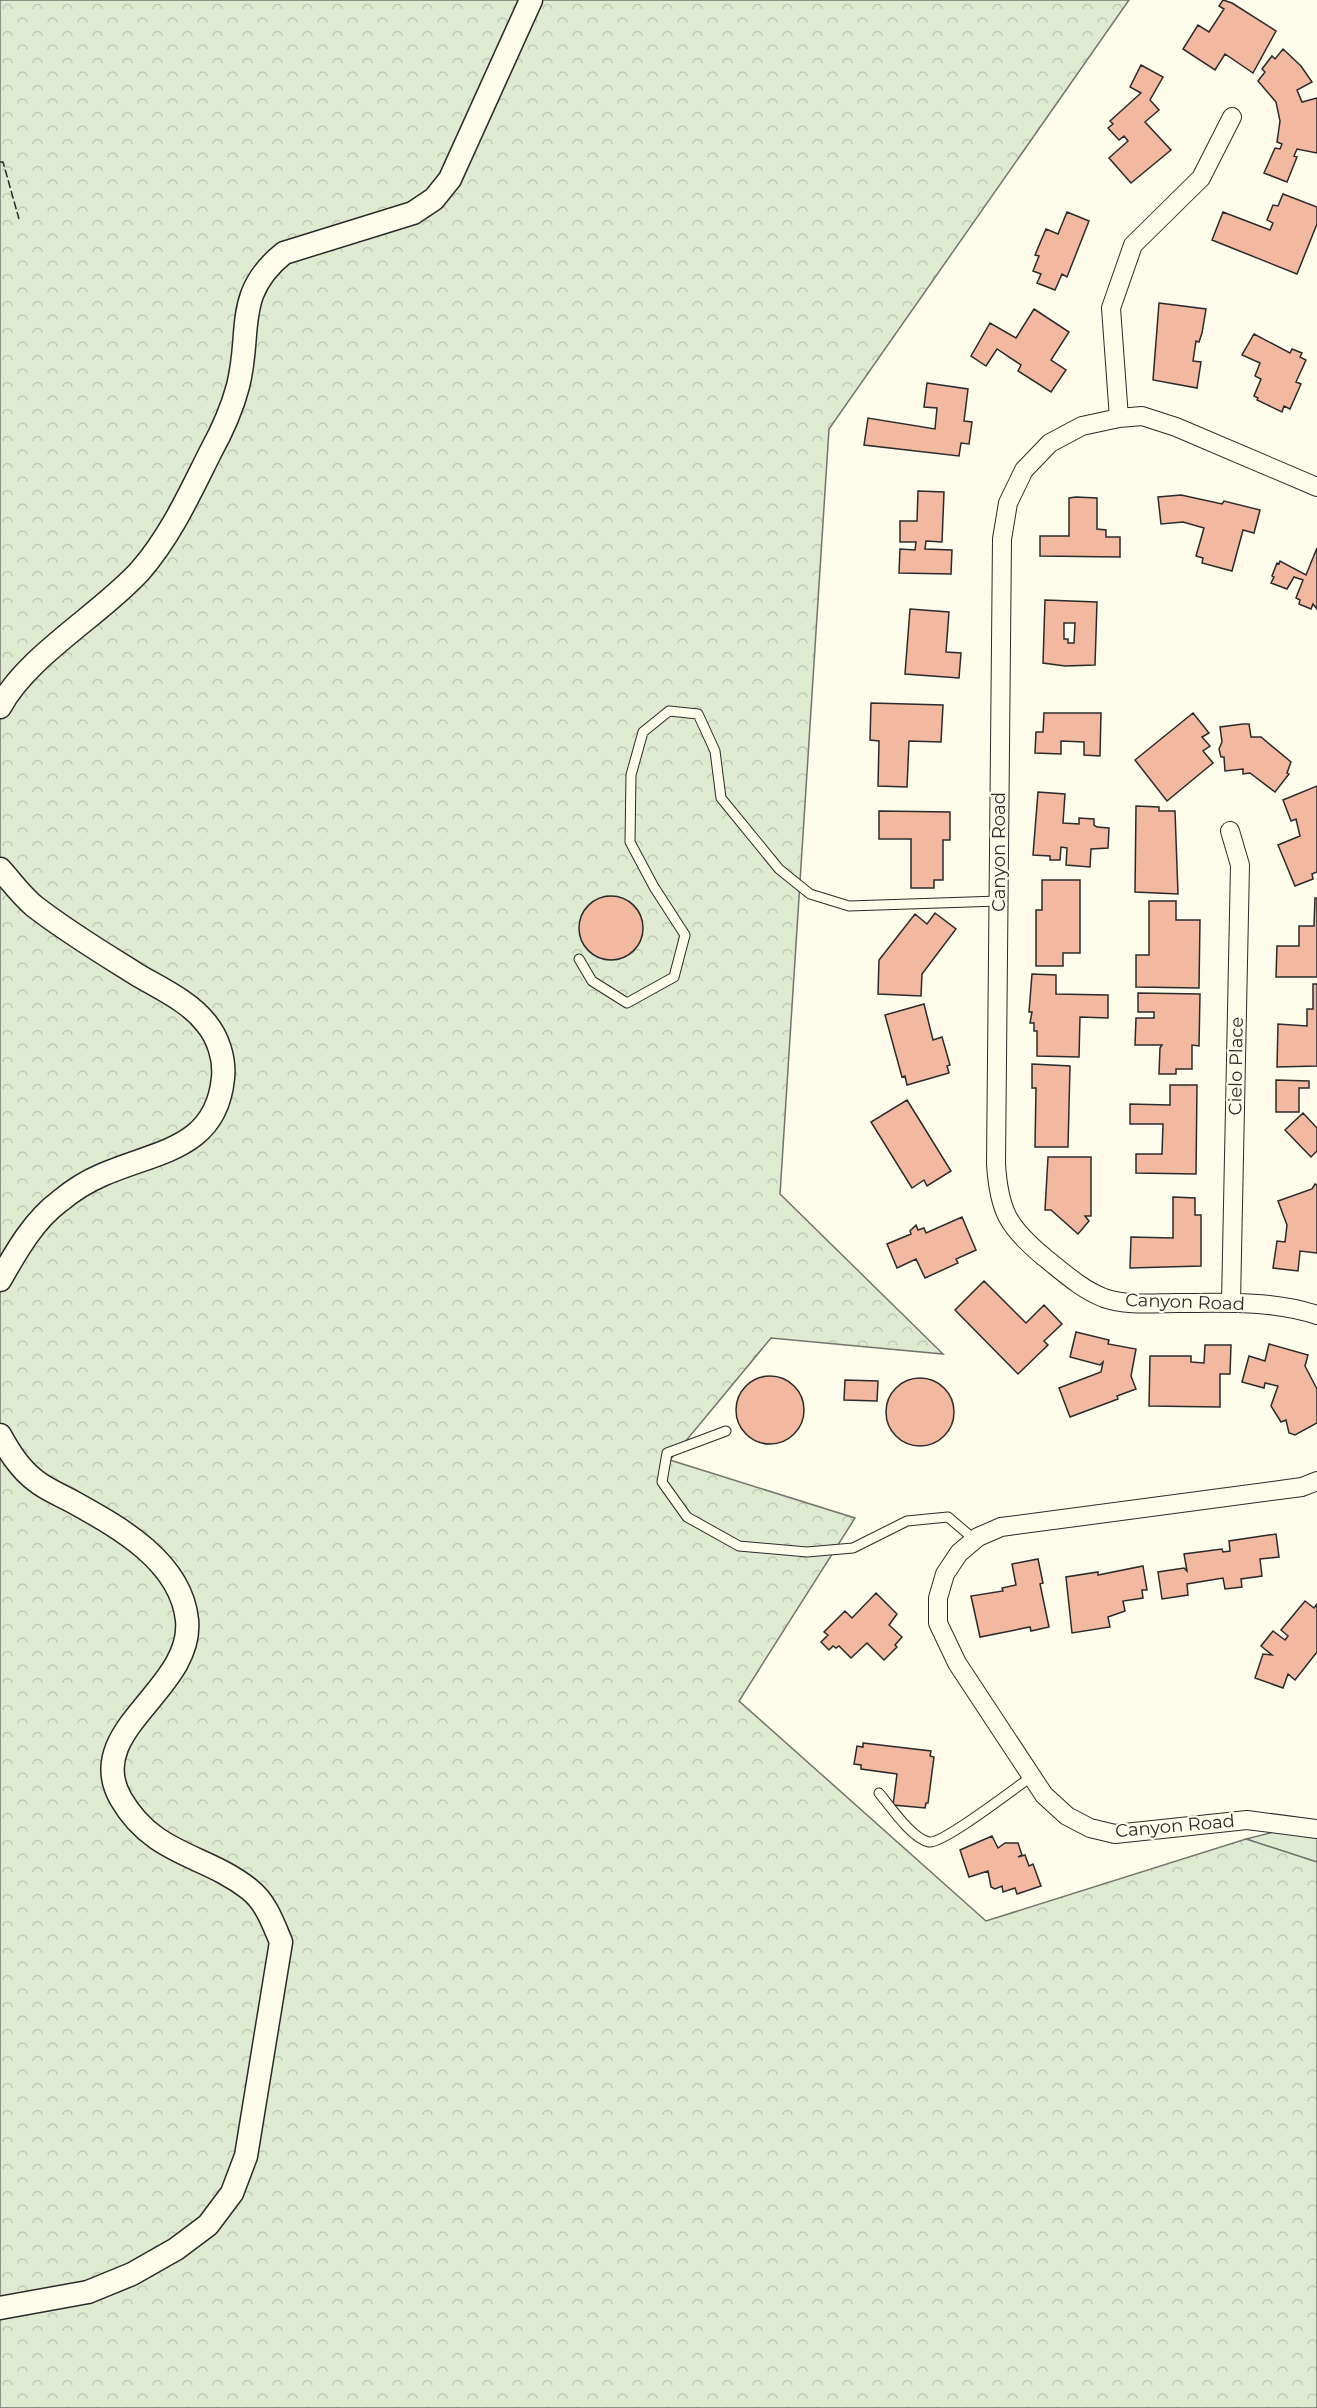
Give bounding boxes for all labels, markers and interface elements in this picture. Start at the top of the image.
street label: Canyon Road [988,792,1010,912]
street label: Cielo Place [1224,1016,1248,1115]
street label: Canyon Road [1125,1289,1245,1315]
street label: Canyon Road [1114,1810,1236,1842]

